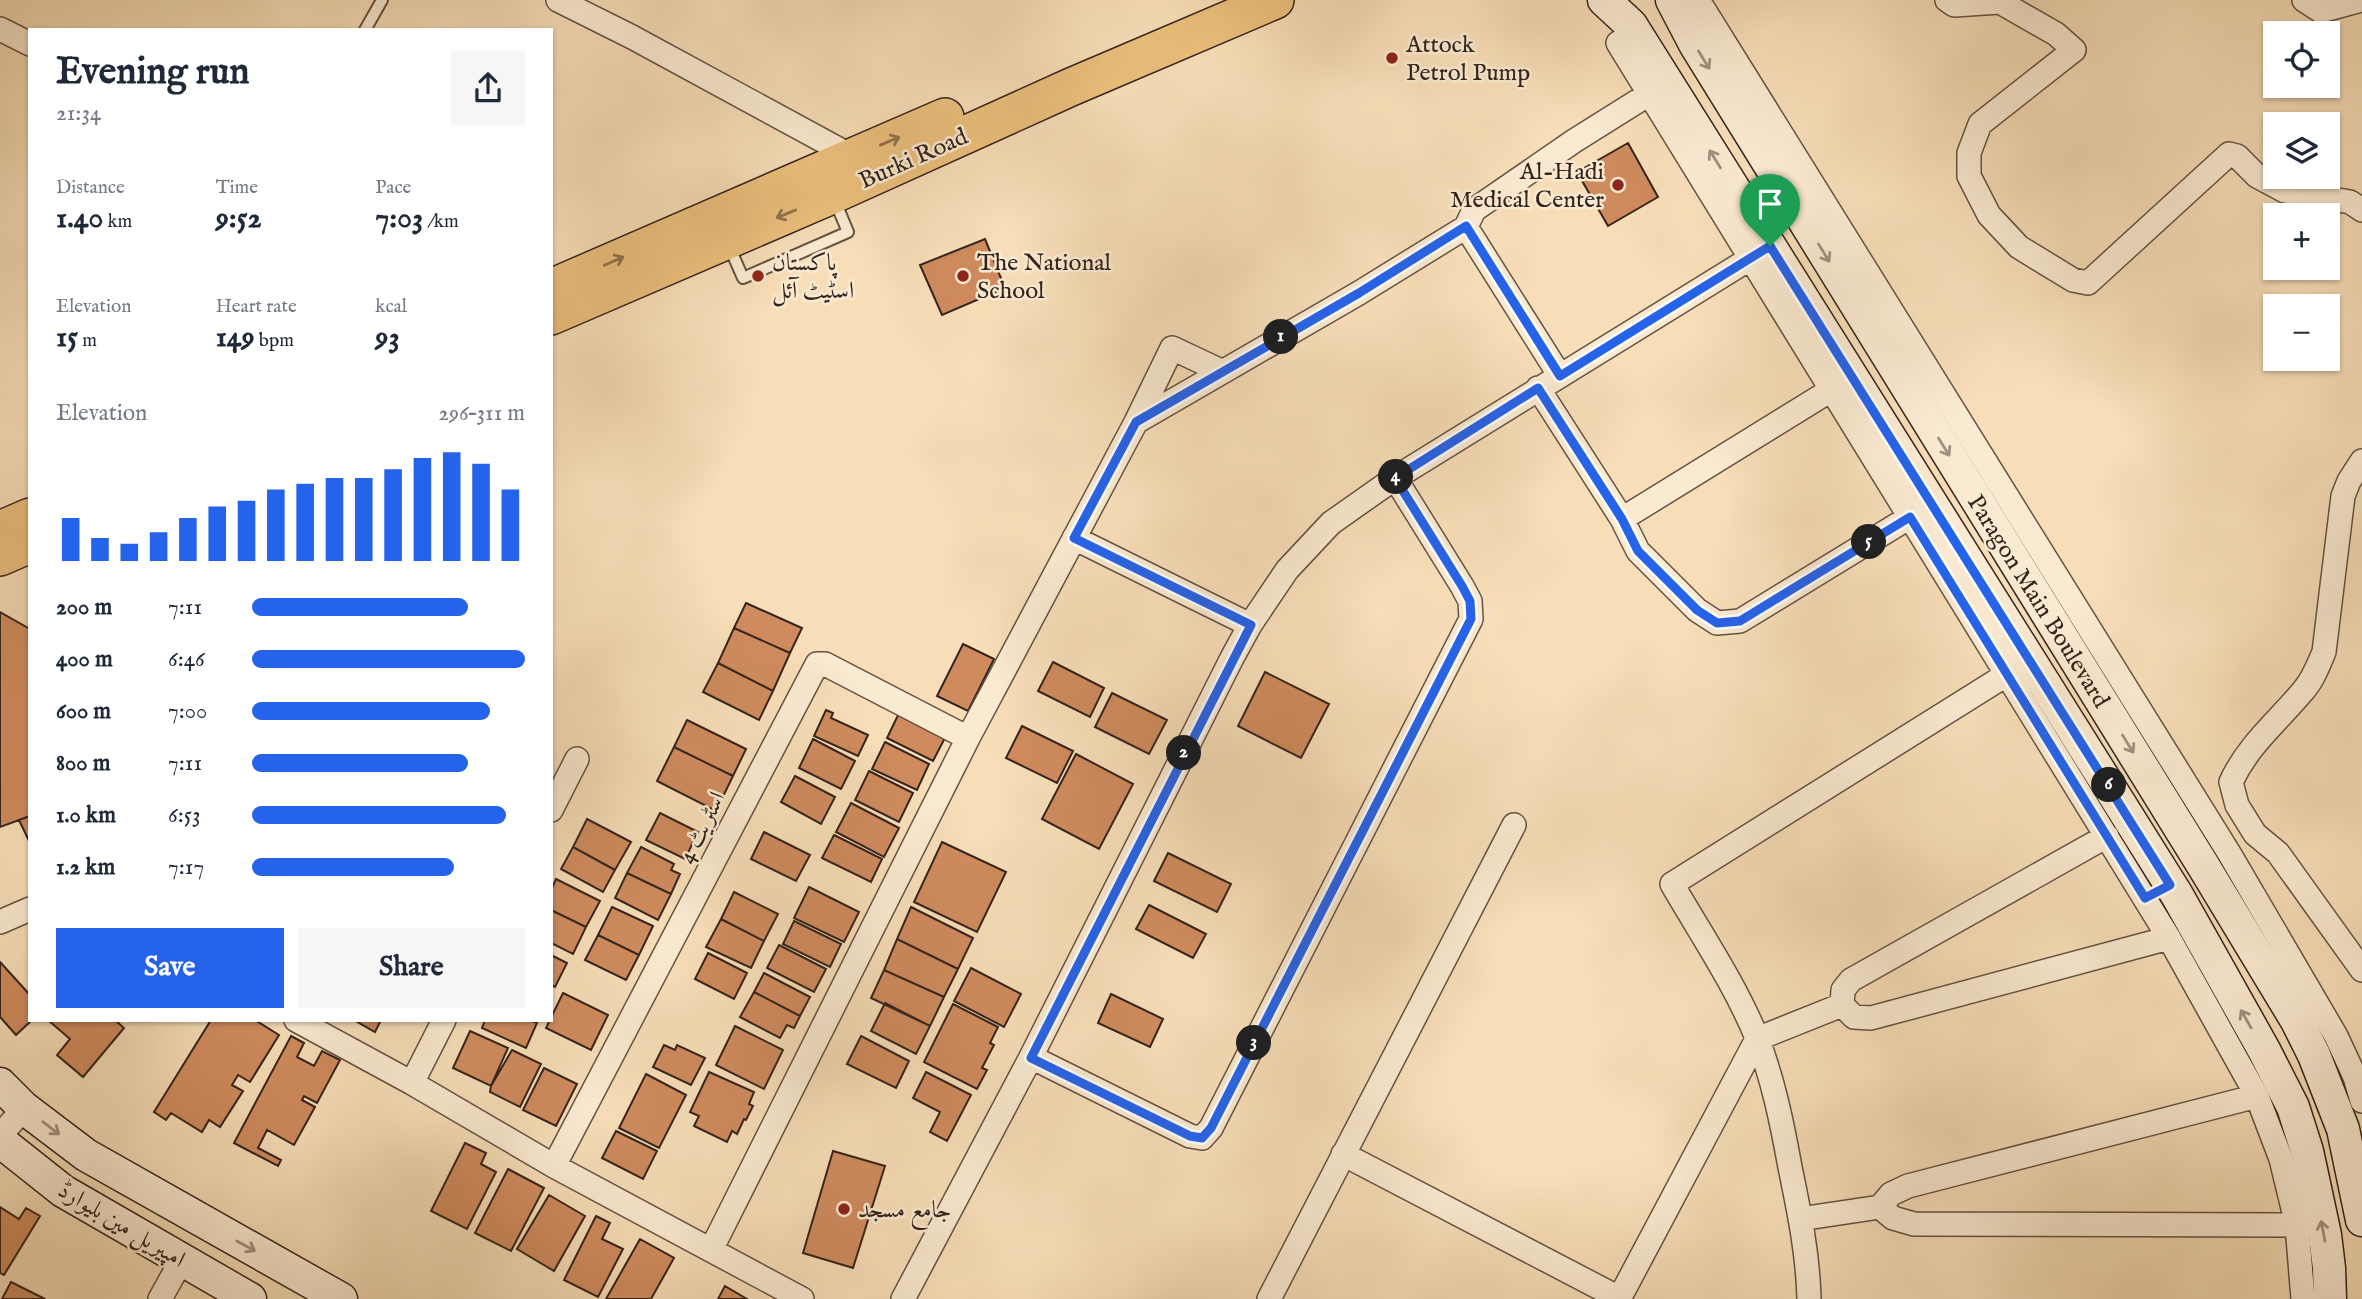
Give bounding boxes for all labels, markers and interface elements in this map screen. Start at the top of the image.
map controls [2263,21,2340,371]
button: locate [2263,21,2340,98]
place label: Attock Petrol Pump [1405,30,1530,89]
text: Evening run [56,49,250,97]
one-way arrow [1698,49,1712,69]
marker: Attock Petrol Pump [1384,50,1400,66]
button: share [451,51,525,125]
text: 21:34 [56,99,101,128]
button: layers [2263,112,2340,189]
street label: Burki Road [854,122,973,197]
one-way arrow [879,133,900,146]
one-way arrow [1708,149,1722,169]
place label: Al-Hadi Medical Center [1450,157,1604,216]
pin [1740,174,1800,246]
text: Distance [56,176,125,200]
text: Time [216,176,258,200]
text: Pace [375,176,411,200]
marker: Al-Hadi Medical Center [1610,177,1626,193]
icon: arrive [1751,185,1789,223]
text: 1.40 [56,200,103,238]
text: 9:52 [216,200,262,238]
text: 7:03 [375,200,423,238]
button: + [2263,203,2340,280]
one-way arrow [776,209,798,222]
text: km [103,210,132,234]
text: /km [423,210,459,234]
one-way arrow [1817,243,1831,263]
place label: پاکستان اسٹیٹ آئل [772,248,854,307]
place label: The National School [977,248,1112,307]
one-way arrow [603,254,624,267]
marker: پاکستان اسٹیٹ آئل [750,268,766,284]
marker: The National School [955,268,971,284]
button: − [2263,294,2340,371]
text: Elevation [56,295,131,319]
text: Heart rate [216,295,297,319]
text: kcal [375,295,407,319]
text: 15 [56,319,78,357]
text: 149 [216,319,255,357]
text: 93 [375,319,400,357]
pin: 1 [1264,320,1298,354]
text: 1 [1277,324,1284,348]
text: m [78,329,97,353]
text: bpm [255,329,294,353]
text: Elevation [56,399,147,428]
text: 296–311 m [438,399,525,428]
one-way arrow [1937,436,1951,456]
pin: 4 [1378,460,1414,494]
text: 4 [1391,464,1400,488]
street label: Paragon Main Boulevard [1959,489,2116,714]
pin: 5 [1852,524,1886,560]
text: 5 [1865,529,1872,553]
text: 200 m [56,593,112,622]
text: 7:11 [168,593,202,622]
text: 400 m [56,645,113,674]
text: 6:46 [168,645,205,674]
text: 600 m [56,697,111,726]
text: 7:00 [168,697,207,726]
one-way arrow [2122,734,2136,754]
pin: 2 [1166,736,1202,770]
text: 2 [1179,740,1188,764]
text: 800 m [56,749,110,778]
text: 7:11 [168,749,202,778]
pin: 6 [2092,768,2126,802]
text: 6 [2104,772,2113,796]
street label: اسٹریٹ 4 [671,787,734,869]
text: 1.0 km [56,801,116,830]
text: 6:53 [168,801,201,830]
text: 1.2 km [56,853,115,882]
text: 7:17 [168,853,204,882]
button: Save [56,928,284,1008]
button: Share [298,928,525,1008]
one-way arrow [2239,1010,2253,1030]
pin: 3 [1236,1026,1272,1060]
text: 3 [1250,1030,1257,1054]
one-way arrow [42,1121,60,1136]
street label: امپیریل مین بلیوارڈ [52,1175,191,1276]
place label: جامع مسجد [858,1195,952,1231]
marker: جامع مسجد [836,1201,852,1217]
one-way arrow [2316,1220,2330,1243]
one-way arrow [235,1239,255,1253]

